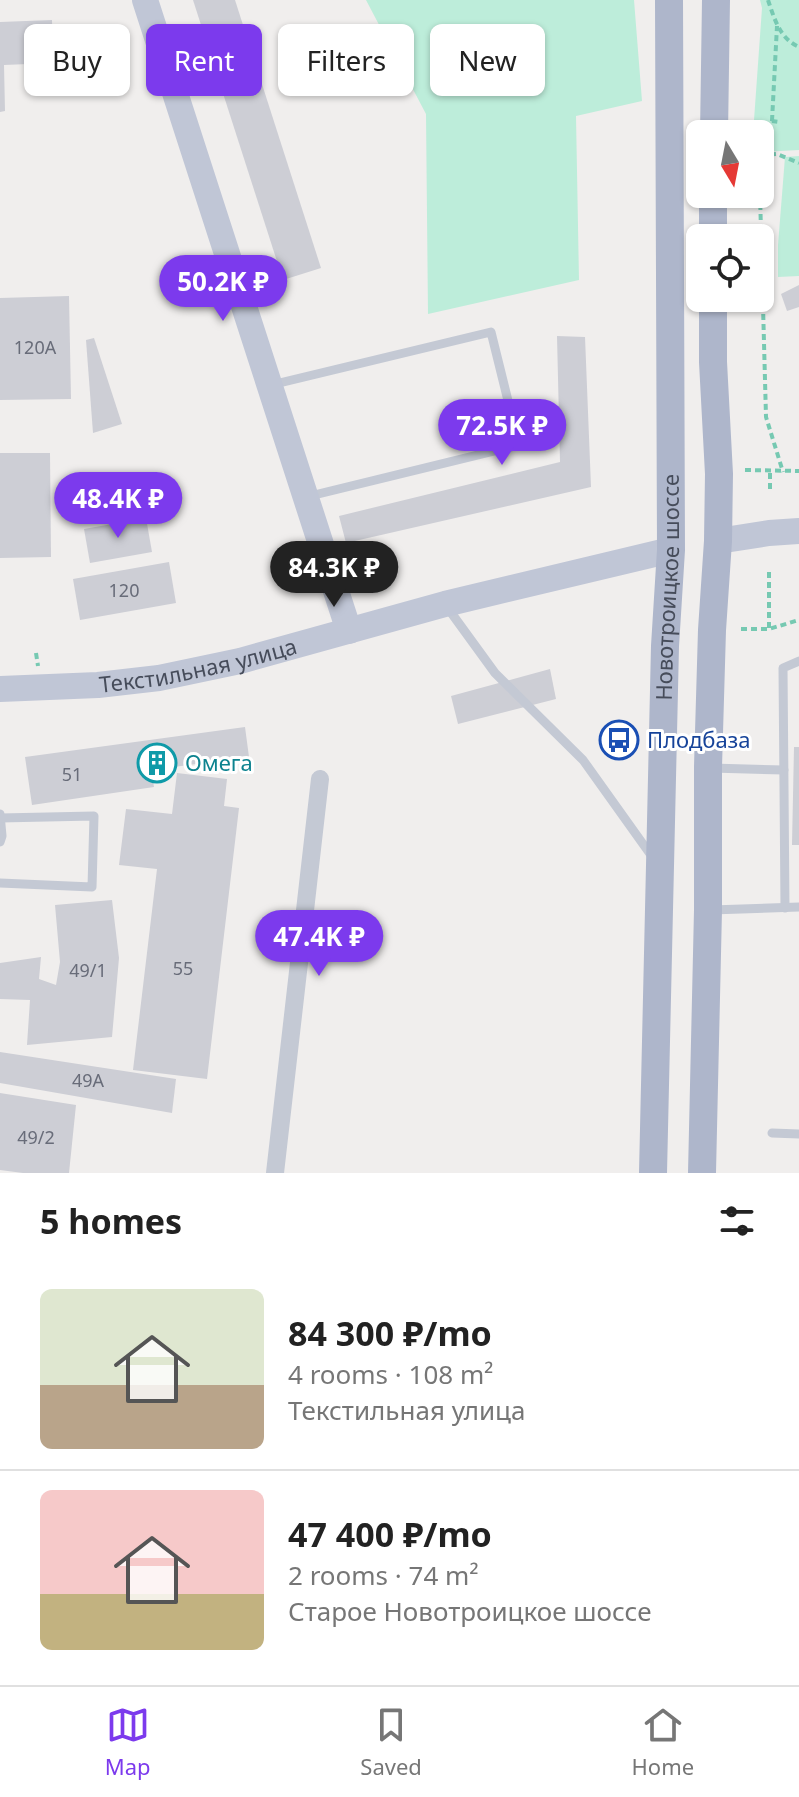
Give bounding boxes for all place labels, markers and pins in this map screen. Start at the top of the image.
pin: 50.2K ₽ [149,255,297,323]
pin: 72.5K ₽ [428,399,576,467]
pin: 48.4K ₽ [44,472,192,540]
pin: 84.3K ₽ [260,541,408,609]
bus stop icon: Плодбаза [598,719,640,761]
place label: Плодбаза [647,724,751,754]
building icon: Омега [136,742,178,784]
place label: Омега [185,747,253,777]
pin: 47.4K ₽ [245,910,393,978]

